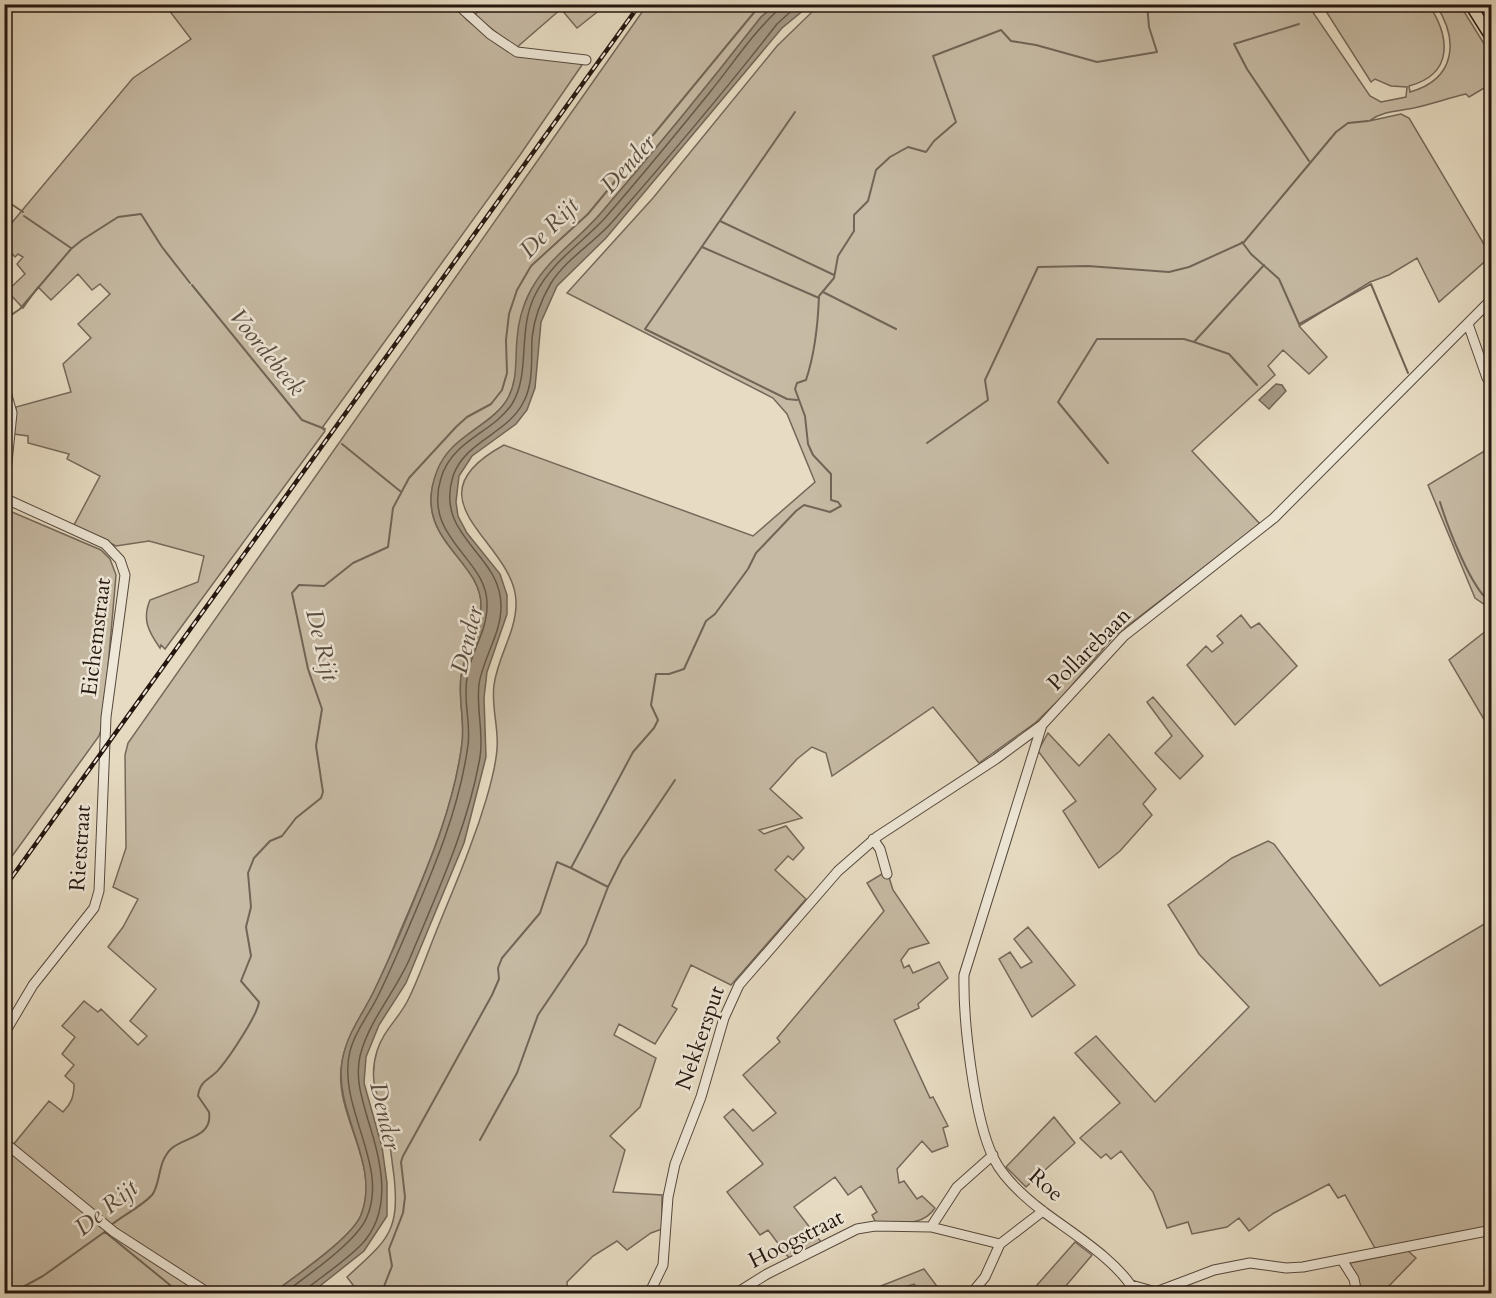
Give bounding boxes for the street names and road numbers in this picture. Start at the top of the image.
street label: Eichemstraat [74,576,118,698]
street label: Pollarebaan [1041,600,1138,697]
street label: Rietstraat [62,804,98,892]
street label: Nekkersput [668,982,732,1094]
street label: Roe [1022,1162,1070,1208]
street label: Hoogstraat [743,1202,849,1276]

